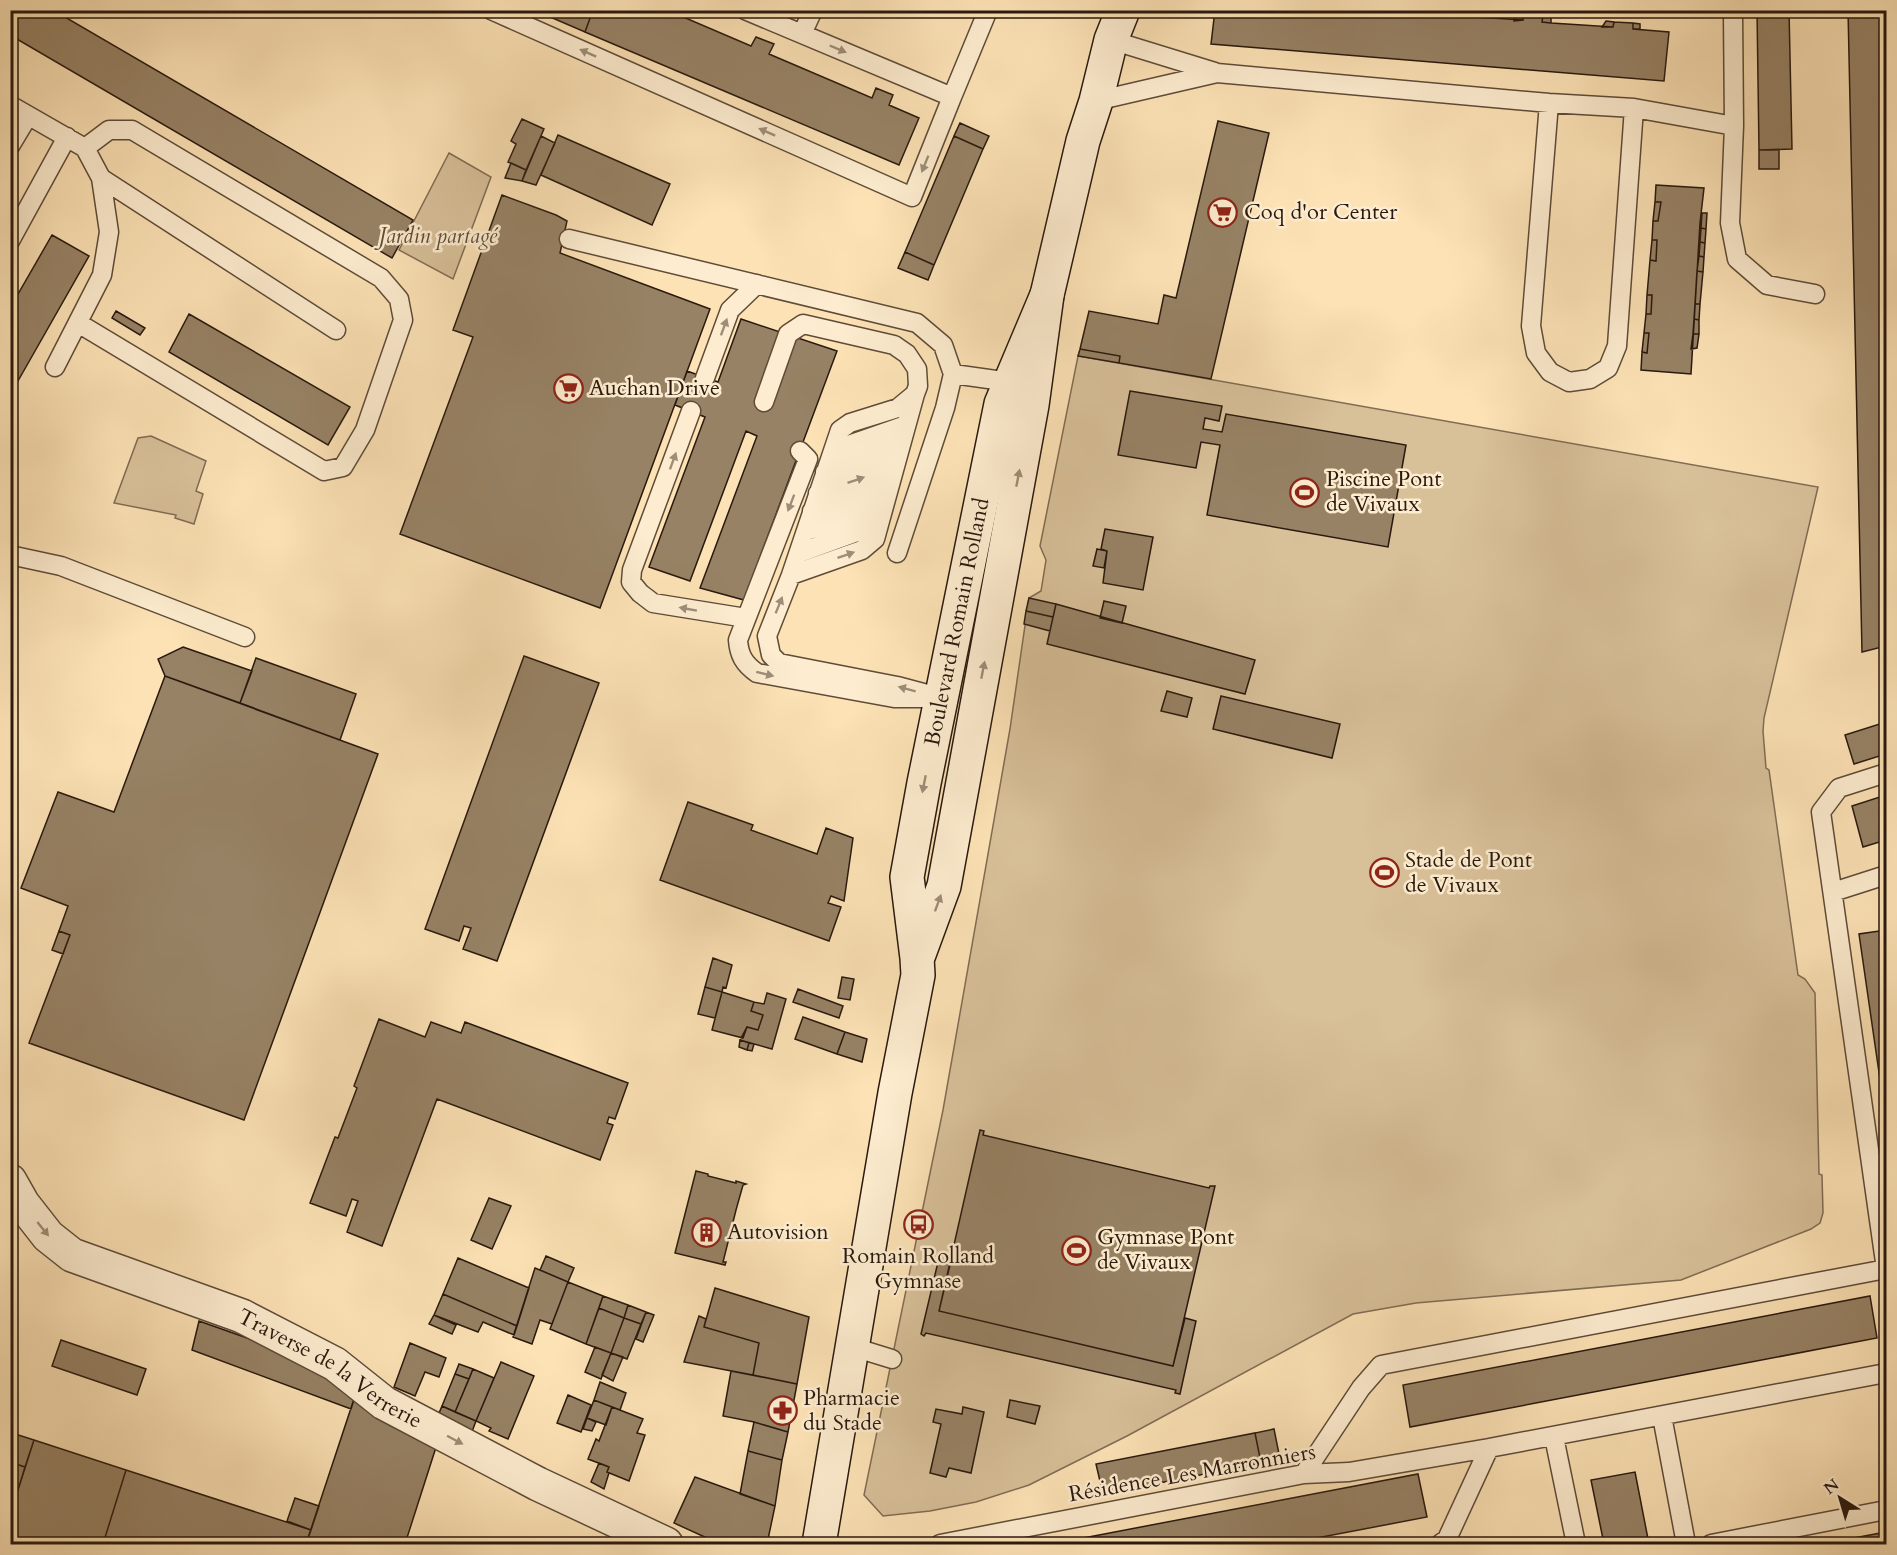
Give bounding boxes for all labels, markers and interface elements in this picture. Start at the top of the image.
one-way arrow [829,45,847,54]
one-way arrow [580,49,597,58]
one-way arrow [758,128,775,137]
one-way arrow [920,155,930,173]
supermarket icon: Coq d'or Center [1207,196,1239,228]
place label: Coq d'or Center [1244,197,1398,227]
park label: Jardin partagé [374,221,499,251]
one-way arrow [719,317,729,335]
supermarket icon: Auchan Drive [552,372,584,404]
place label: Auchan Drive [589,373,720,403]
one-way arrow [668,452,678,470]
place label: Piscine Pont de Vivaux [1326,464,1442,519]
one-way arrow [1014,469,1023,488]
one-way arrow [847,475,865,484]
sports icon: Piscine Pont de Vivaux [1289,476,1321,508]
one-way arrow [785,494,795,512]
street label: Boulevard Romain Rolland [917,495,997,749]
one-way arrow [838,550,856,560]
one-way arrow [775,595,785,613]
one-way arrow [679,604,698,613]
one-way arrow [979,660,988,679]
one-way arrow [756,670,775,679]
one-way arrow [898,684,916,693]
one-way arrow [919,775,928,794]
place label: Stade de Pont de Vivaux [1405,845,1532,900]
sports icon: Stade de Pont de Vivaux [1368,857,1400,889]
one-way arrow [933,894,943,912]
bus stop icon: Romain Rolland Gymnase [902,1208,934,1240]
building icon: Autovision [690,1216,722,1248]
place label: Autovision [727,1217,829,1247]
one-way arrow [36,1221,49,1237]
place label: Gymnase Pont de Vivaux [1097,1222,1234,1277]
sports icon: Gymnase Pont de Vivaux [1060,1234,1092,1266]
place label: Romain Rolland Gymnase [842,1241,994,1296]
street label: Traverse de la Verrerie [233,1301,427,1435]
place label: Pharmacie du Stade [803,1383,900,1438]
pharmacy icon: Pharmacie du Stade [766,1395,798,1427]
one-way arrow [446,1435,463,1445]
street label: Résidence Les Marronniers [1066,1437,1318,1509]
north arrow [1810,1468,1870,1528]
text: N [1819,1474,1844,1500]

